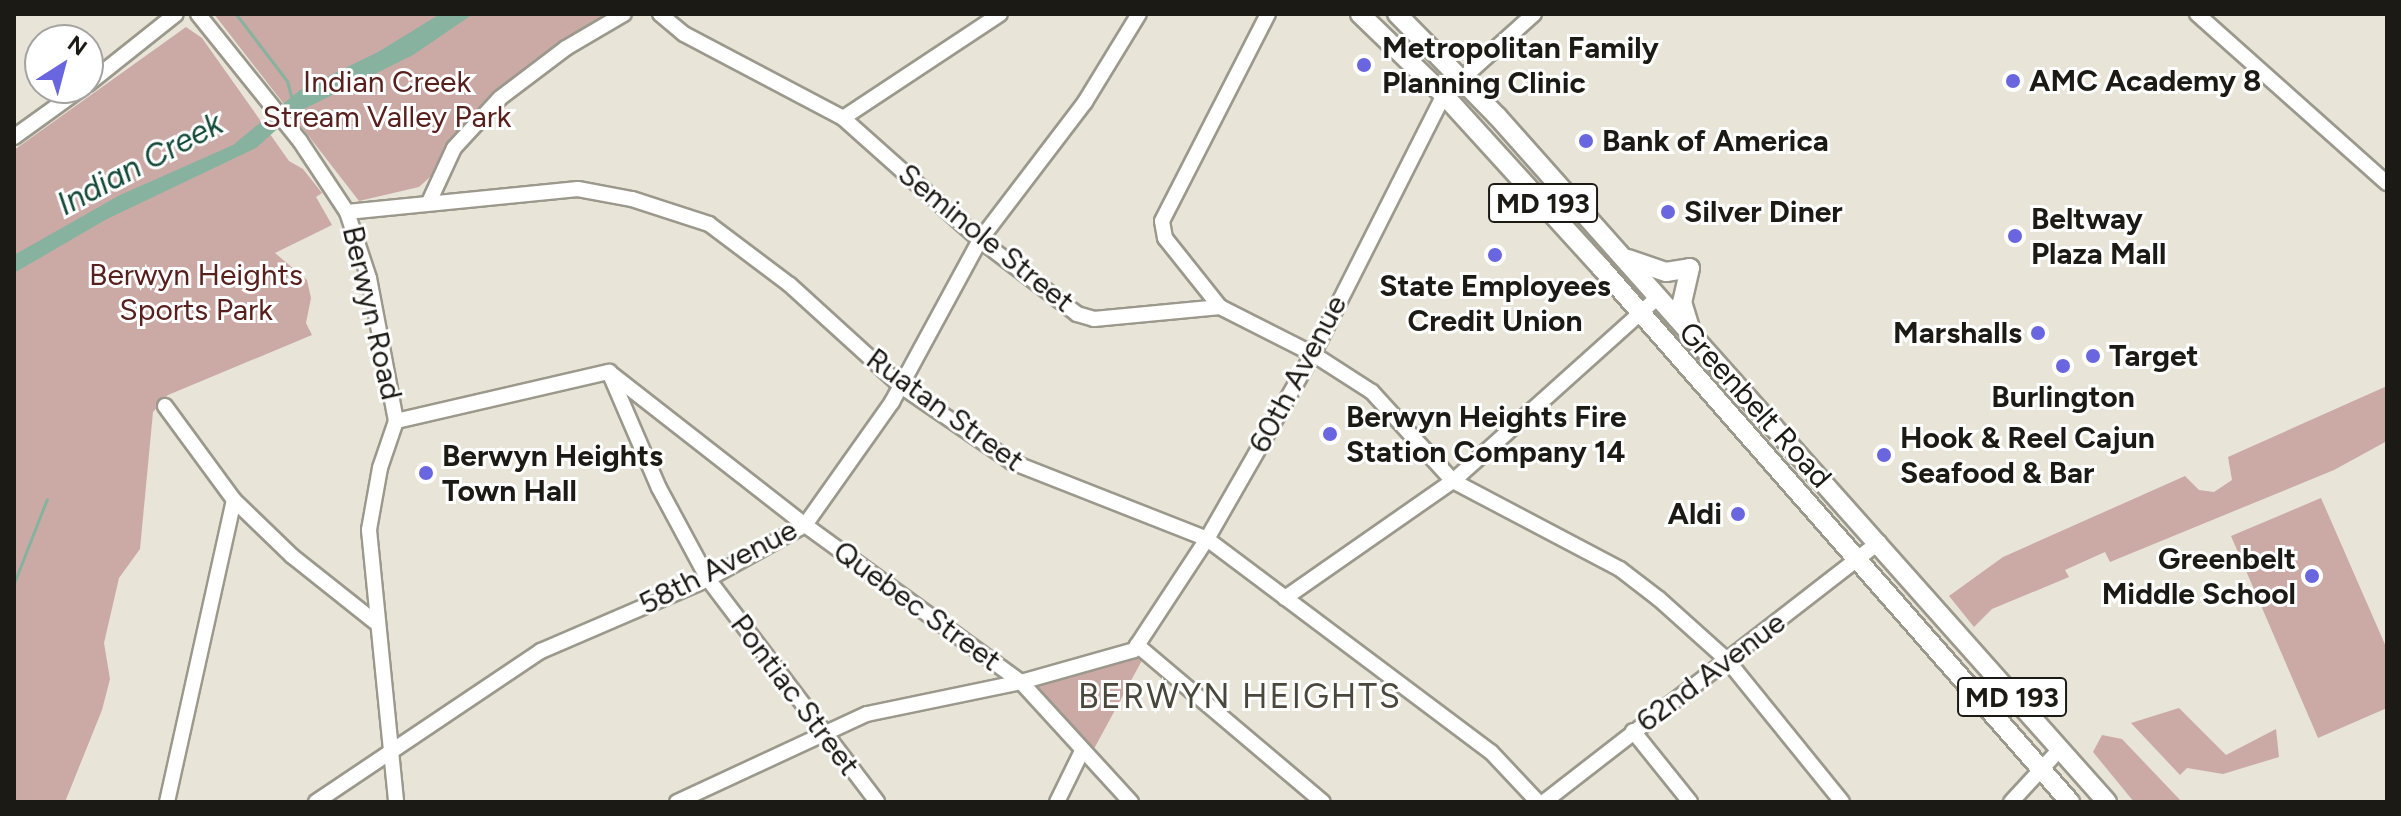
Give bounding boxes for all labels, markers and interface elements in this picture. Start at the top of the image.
north arrow [24,24,104,104]
text: N [62,30,92,62]
place label: Metropolitan Family Planning Clinic [1382,30,1659,100]
marker: Metropolitan Family Planning Clinic [1353,54,1375,76]
place label: AMC Academy 8 [2029,63,2261,99]
park label: Indian Creek Stream Valley Park [263,64,511,134]
marker: AMC Academy 8 [2004,72,2022,90]
water label: Indian Creek [51,104,229,224]
place label: Bank of America [1602,123,1829,159]
marker: Bank of America [1577,132,1595,150]
street label: Seminole Street [891,156,1081,320]
road number: MD 193 [1487,179,1599,227]
place label: Silver Diner [1684,194,1843,230]
place label: Beltway Plaza Mall [2031,201,2166,272]
marker: Silver Diner [1659,203,1677,221]
street label: Berwyn Road [335,223,409,403]
marker: Beltway Plaza Mall [2006,227,2024,245]
marker: State Employees Credit Union [1486,246,1504,264]
park label: Berwyn Heights Sports Park [89,257,303,328]
place label: State Employees Credit Union [1379,268,1611,338]
street label: 60th Avenue [1241,289,1355,459]
street label: Greenbelt Road [1671,315,1839,495]
place label: Marshalls [1893,315,2022,351]
marker: Marshalls [2029,324,2047,342]
place label: Target [2109,338,2199,374]
street label: Ruatan Street [859,341,1031,479]
marker: Target [2084,347,2102,365]
marker: Burlington [2054,357,2072,375]
place label: Burlington [1991,379,2135,415]
place label: Berwyn Heights Fire Station Company 14 [1346,399,1627,470]
place label: Hook & Reel Cajun Seafood & Bar [1900,420,2155,490]
marker: Berwyn Heights Fire Station Company 14 [1321,425,1339,443]
place label: Berwyn Heights Town Hall [442,438,663,508]
marker: Hook & Reel Cajun Seafood & Bar [1875,446,1893,464]
marker: Berwyn Heights Town Hall [417,464,435,482]
place label: Aldi [1667,496,1722,532]
marker: Aldi [1729,505,1747,523]
street label: 58th Avenue [633,512,803,622]
street label: Quebec Street [826,533,1008,679]
place label: Greenbelt Middle School [2102,541,2296,612]
marker: Greenbelt Middle School [2303,567,2321,585]
street label: 62nd Avenue [1630,604,1792,740]
street label: Pontiac Street [723,607,867,783]
road number: MD 193 [1956,673,2068,721]
district label: BERWYN HEIGHTS [1078,677,1402,717]

